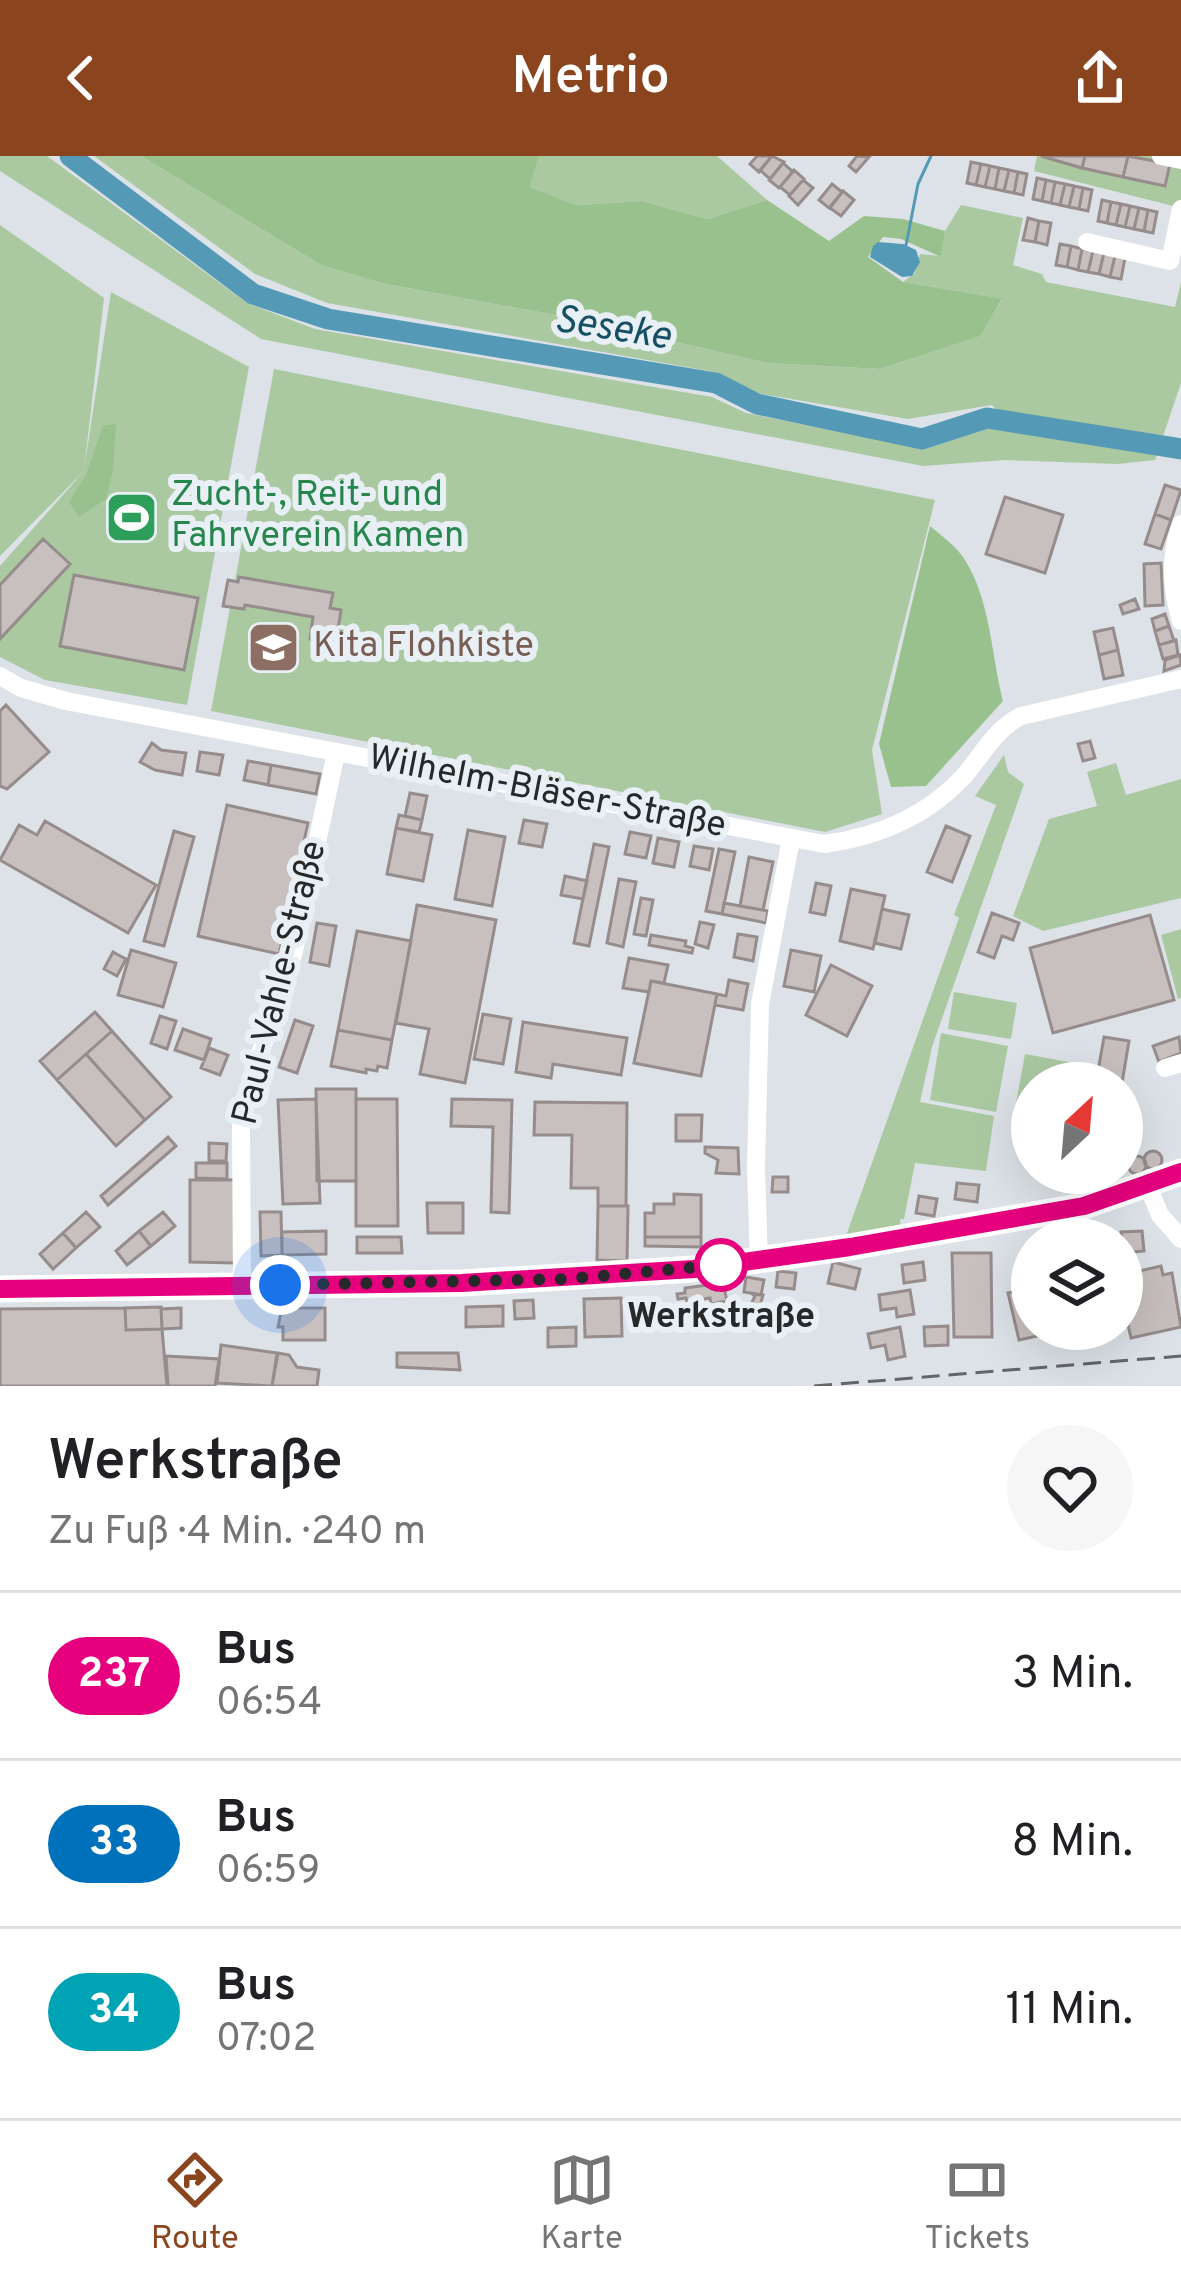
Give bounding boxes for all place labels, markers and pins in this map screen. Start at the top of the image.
place label: Zucht-, Reit- und Fahrverein Kamen [171,473,464,560]
sports icon: Zucht-, Reit- und Fahrverein Kamen [104,489,160,545]
school or university icon: Kita Flohkiste [246,619,302,675]
place label: Kita Flohkiste [313,624,534,670]
marker: Werkstraße [696,1240,746,1290]
place label: Werkstraße [627,1295,815,1341]

